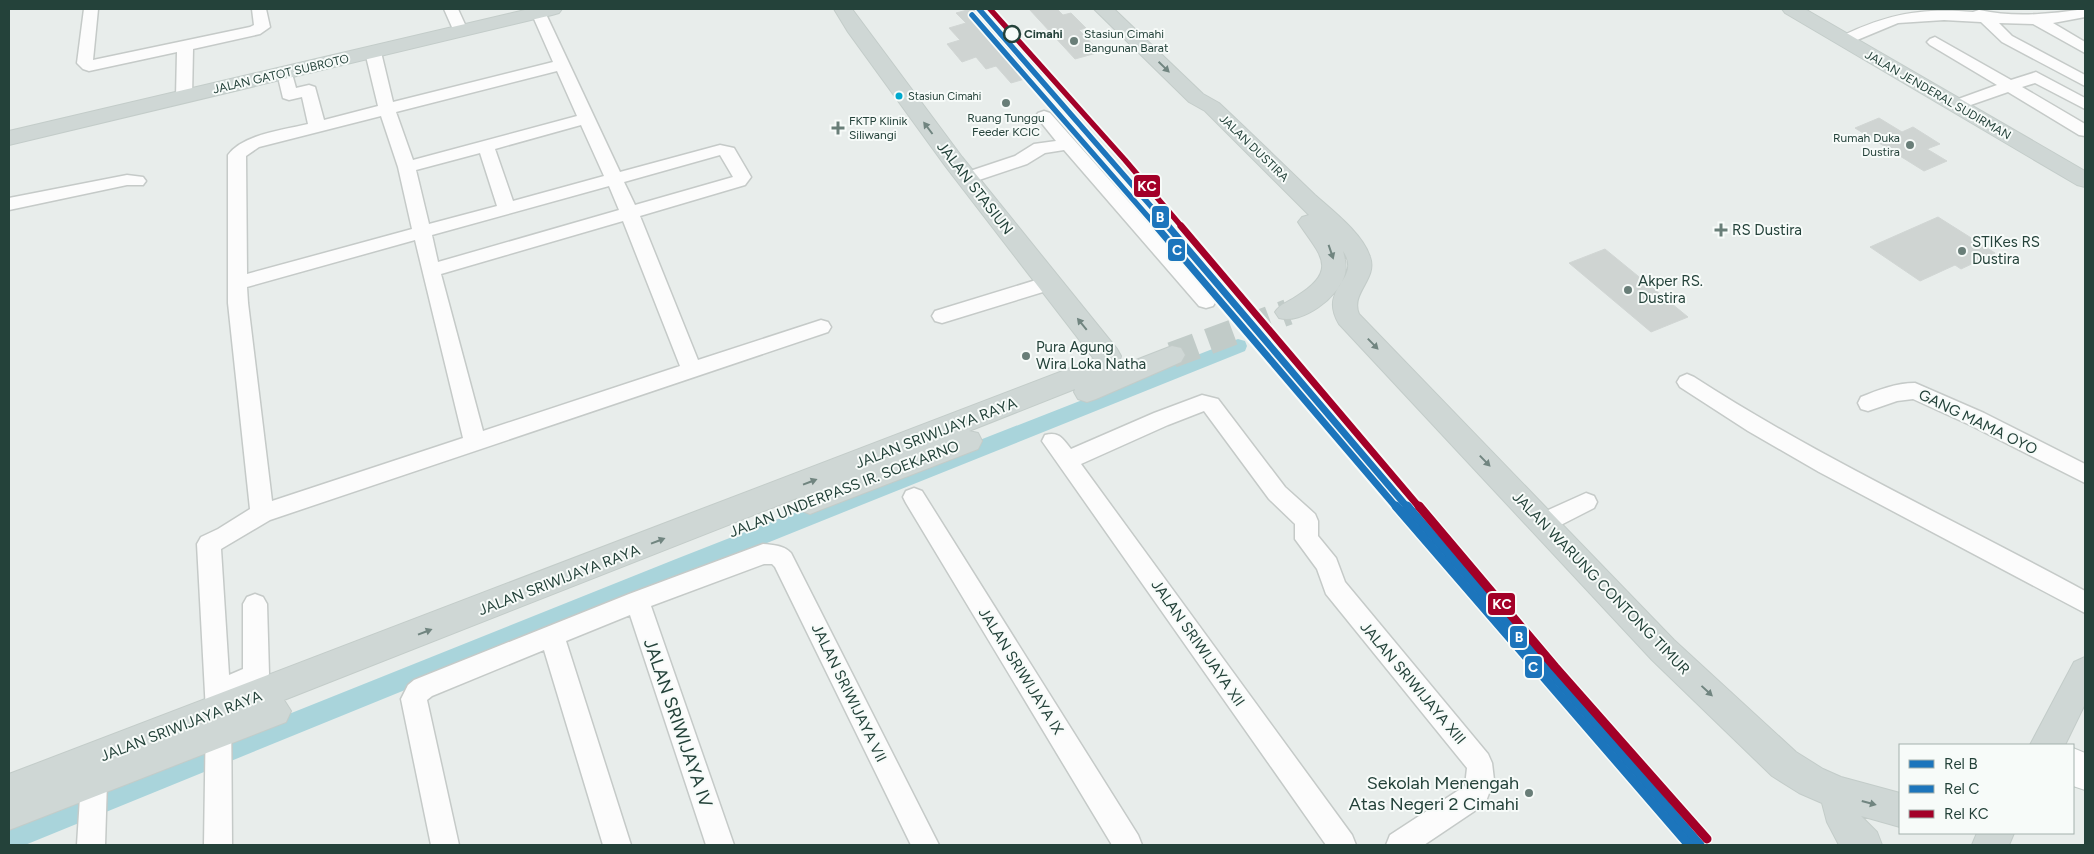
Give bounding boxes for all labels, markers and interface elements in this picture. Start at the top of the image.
marker: Cimahi [1003,25,1021,43]
place label: Cimahi [1024,27,1063,41]
place label: Stasiun Cimahi Bangunan Barat [1084,27,1169,55]
marker: Stasiun Cimahi Bangunan Barat [1068,35,1080,47]
street label: JALAN JENDERAL SUDIRMAN [1863,47,2013,143]
street label: JALAN GATOT SUBROTO [212,52,350,96]
one-way arrow [1157,61,1169,73]
place label: Stasiun Cimahi [908,90,981,103]
marker: Stasiun Cimahi [894,91,904,101]
marker: Ruang Tunggu Feeder KCIC [1000,97,1012,109]
place label: Ruang Tunggu Feeder KCIC [967,111,1045,139]
street label: JALAN DUSTIRA [1217,112,1291,184]
place label: FKTP Klinik Siliwangi [849,114,908,142]
marker: FKTP Klinik Siliwangi [831,121,845,135]
one-way arrow [923,121,933,135]
place label: Rumah Duka Dustira [1833,131,1900,159]
street label: JALAN STASIUN [933,138,1017,238]
marker: Rumah Duka Dustira [1904,139,1916,151]
line badge: KC [1133,174,1161,198]
text: KC [1137,178,1157,195]
line badge: B [1151,205,1170,229]
text: B [1156,209,1165,226]
place label: RS Dustira [1732,221,1802,239]
marker: RS Dustira [1714,223,1728,237]
place label: STIKes RS Dustira [1972,233,2040,268]
line badge: C [1167,238,1186,262]
text: C [1172,242,1182,259]
one-way arrow [1327,245,1335,260]
marker: STIKes RS Dustira [1956,245,1968,257]
place label: Akper RS. Dustira [1638,272,1703,307]
marker: Akper RS. Dustira [1622,284,1634,296]
one-way arrow [1077,318,1088,331]
one-way arrow [1367,337,1379,349]
place label: Pura Agung Wira Loka Natha [1036,338,1146,373]
marker: Pura Agung Wira Loka Natha [1020,350,1032,362]
street label: GANG MAMA OYO [1916,385,2040,459]
street label: JALAN SRIWIJAYA RAYA [853,394,1019,472]
street label: JALAN UNDERPASS IR. SOEKARNO [726,437,962,541]
one-way arrow [1479,455,1491,467]
one-way arrow [803,478,818,486]
street label: JALAN WARUNG CONTONG TIMUR [1509,488,1693,678]
one-way arrow [651,537,666,545]
street label: JALAN SRIWIJAYA RAYA [476,541,642,619]
street label: JALAN SRIWIJAYA XII [1148,576,1248,710]
line badge: KC [1487,592,1516,616]
text: KC [1492,596,1512,613]
street label: JALAN SRIWIJAYA IX [975,604,1068,738]
street label: JALAN SRIWIJAYA XIII [1357,618,1469,748]
street label: JALAN SRIWIJAYA VII [808,621,890,765]
line badge: B [1509,625,1528,649]
one-way arrow [418,627,432,635]
text: B [1515,629,1524,646]
street label: JALAN SRIWIJAYA IV [639,636,717,811]
line badge: C [1524,655,1543,679]
one-way arrow [1701,685,1713,697]
street label: JALAN SRIWIJAYA RAYA [98,687,264,765]
legend [1899,744,2074,834]
text: Rel B [1944,755,1978,773]
place label: Sekolah Menengah Atas Negeri 2 Cimahi [1349,772,1519,815]
text: Rel C [1944,780,1980,798]
marker: Sekolah Menengah Atas Negeri 2 Cimahi [1523,787,1535,799]
one-way arrow [1862,799,1877,807]
text: Rel KC [1944,805,1989,823]

